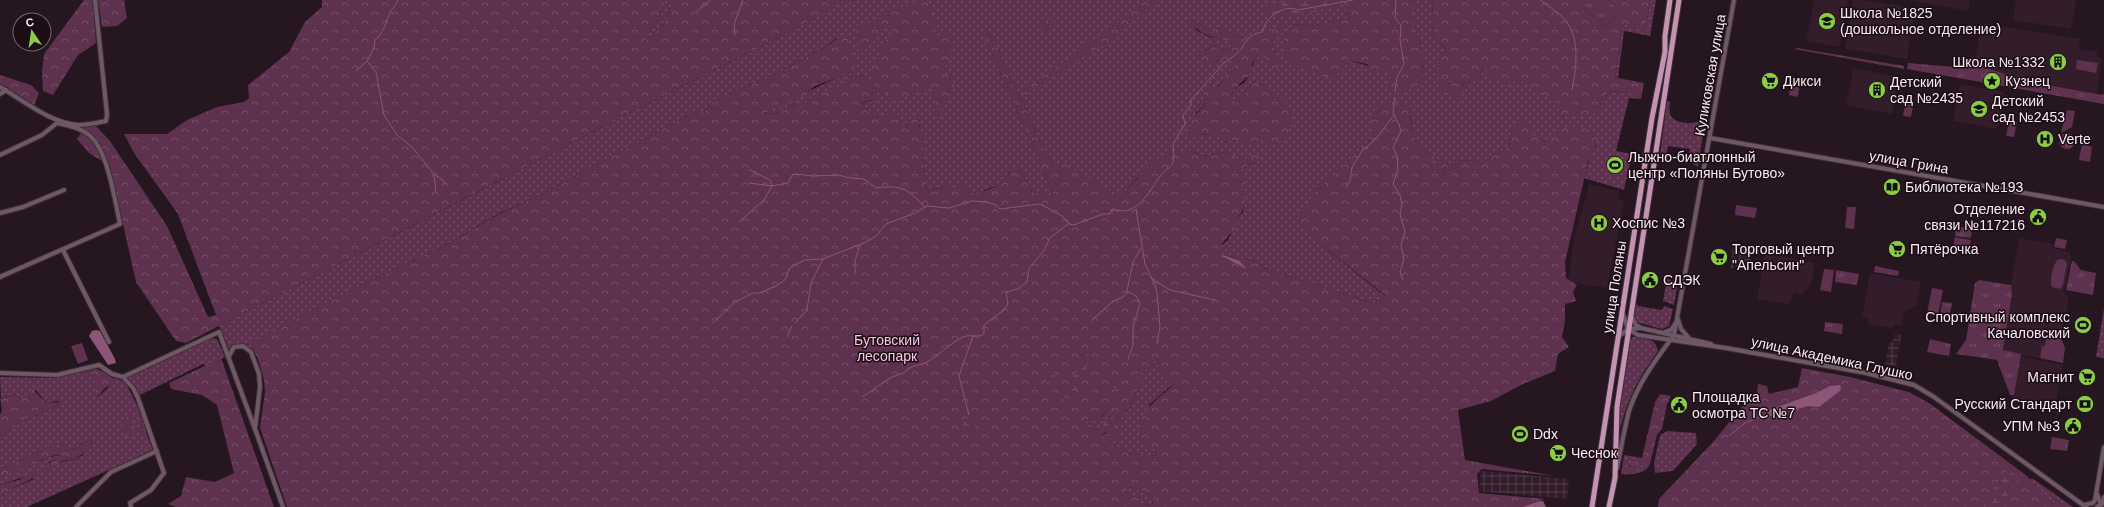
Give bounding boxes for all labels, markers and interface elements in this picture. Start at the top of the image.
place label: Школа №1825 (дошкольное отделение) [1840,5,2001,37]
school or university icon: Школа №1825 (дошкольное отделение) [1817,11,1837,31]
north arrow [12,12,52,52]
street label: Куликовская улица [1691,13,1729,137]
text: С [25,16,35,29]
building icon: Школа №1332 [2048,52,2068,72]
place label: Школа №1332 [1952,54,2045,70]
supermarket icon: Дикси [1760,71,1780,91]
place icon: Кузнец [1982,71,2002,91]
place label: Дикси [1783,73,1821,89]
place label: Кузнец [2005,73,2050,89]
place label: Детский сад №2435 [1890,74,1963,106]
building icon: Детский сад №2435 [1867,80,1887,100]
place label: Детский сад №2453 [1992,93,2065,125]
school or university icon: Детский сад №2453 [1969,99,1989,119]
hospital icon: Verte [2035,129,2055,149]
place label: Verte [2058,131,2091,147]
street label: улица Грина [1868,147,1950,177]
place label: Лыжно-биатлонный центр «Поляны Бутово» [1628,149,1785,181]
sports icon: Лыжно-биатлонный центр «Поляны Бутово» [1605,155,1625,175]
library icon: Библиотека №193 [1882,177,1902,197]
place label: Библиотека №193 [1905,179,2024,195]
place label: Отделение связи №117216 [1924,201,2025,233]
public building icon: Отделение связи №117216 [2028,207,2048,227]
hospital icon: Хоспис №3 [1589,213,1609,233]
place label: Хоспис №3 [1612,215,1685,231]
supermarket icon: Пятёрочка [1887,239,1907,259]
street label: улица Поляны [1599,240,1629,334]
place label: Торговый центр "Апельсин" [1732,241,1835,273]
place label: Пятёрочка [1910,241,1979,257]
supermarket icon: Торговый центр "Апельсин" [1709,247,1729,267]
public building icon: СДЭК [1640,270,1660,290]
place label: СДЭК [1663,272,1701,288]
place label: Спортивный комплекс Качаловский [1925,309,2070,341]
sports icon: Спортивный комплекс Качаловский [2073,315,2093,335]
park label: Бутовский лесопарк [854,332,920,364]
street label: улица Академика Глушко [1750,333,1914,383]
supermarket icon: Магнит [2077,367,2097,387]
place label: Магнит [2027,369,2075,385]
place label: Площадка осмотра ТС №7 [1692,389,1795,421]
bank icon: Русский Стандарт [2075,394,2095,414]
public building icon: Площадка осмотра ТС №7 [1669,395,1689,415]
place label: Русский Стандарт [1954,396,2073,412]
public building icon: УПМ №3 [2063,416,2083,436]
place label: УПМ №3 [2003,418,2060,434]
sports icon: Ddx [1510,424,1530,444]
place label: Ddx [1533,426,1558,442]
supermarket icon: Чеснок [1548,443,1568,463]
place label: Чеснок [1571,445,1618,461]

